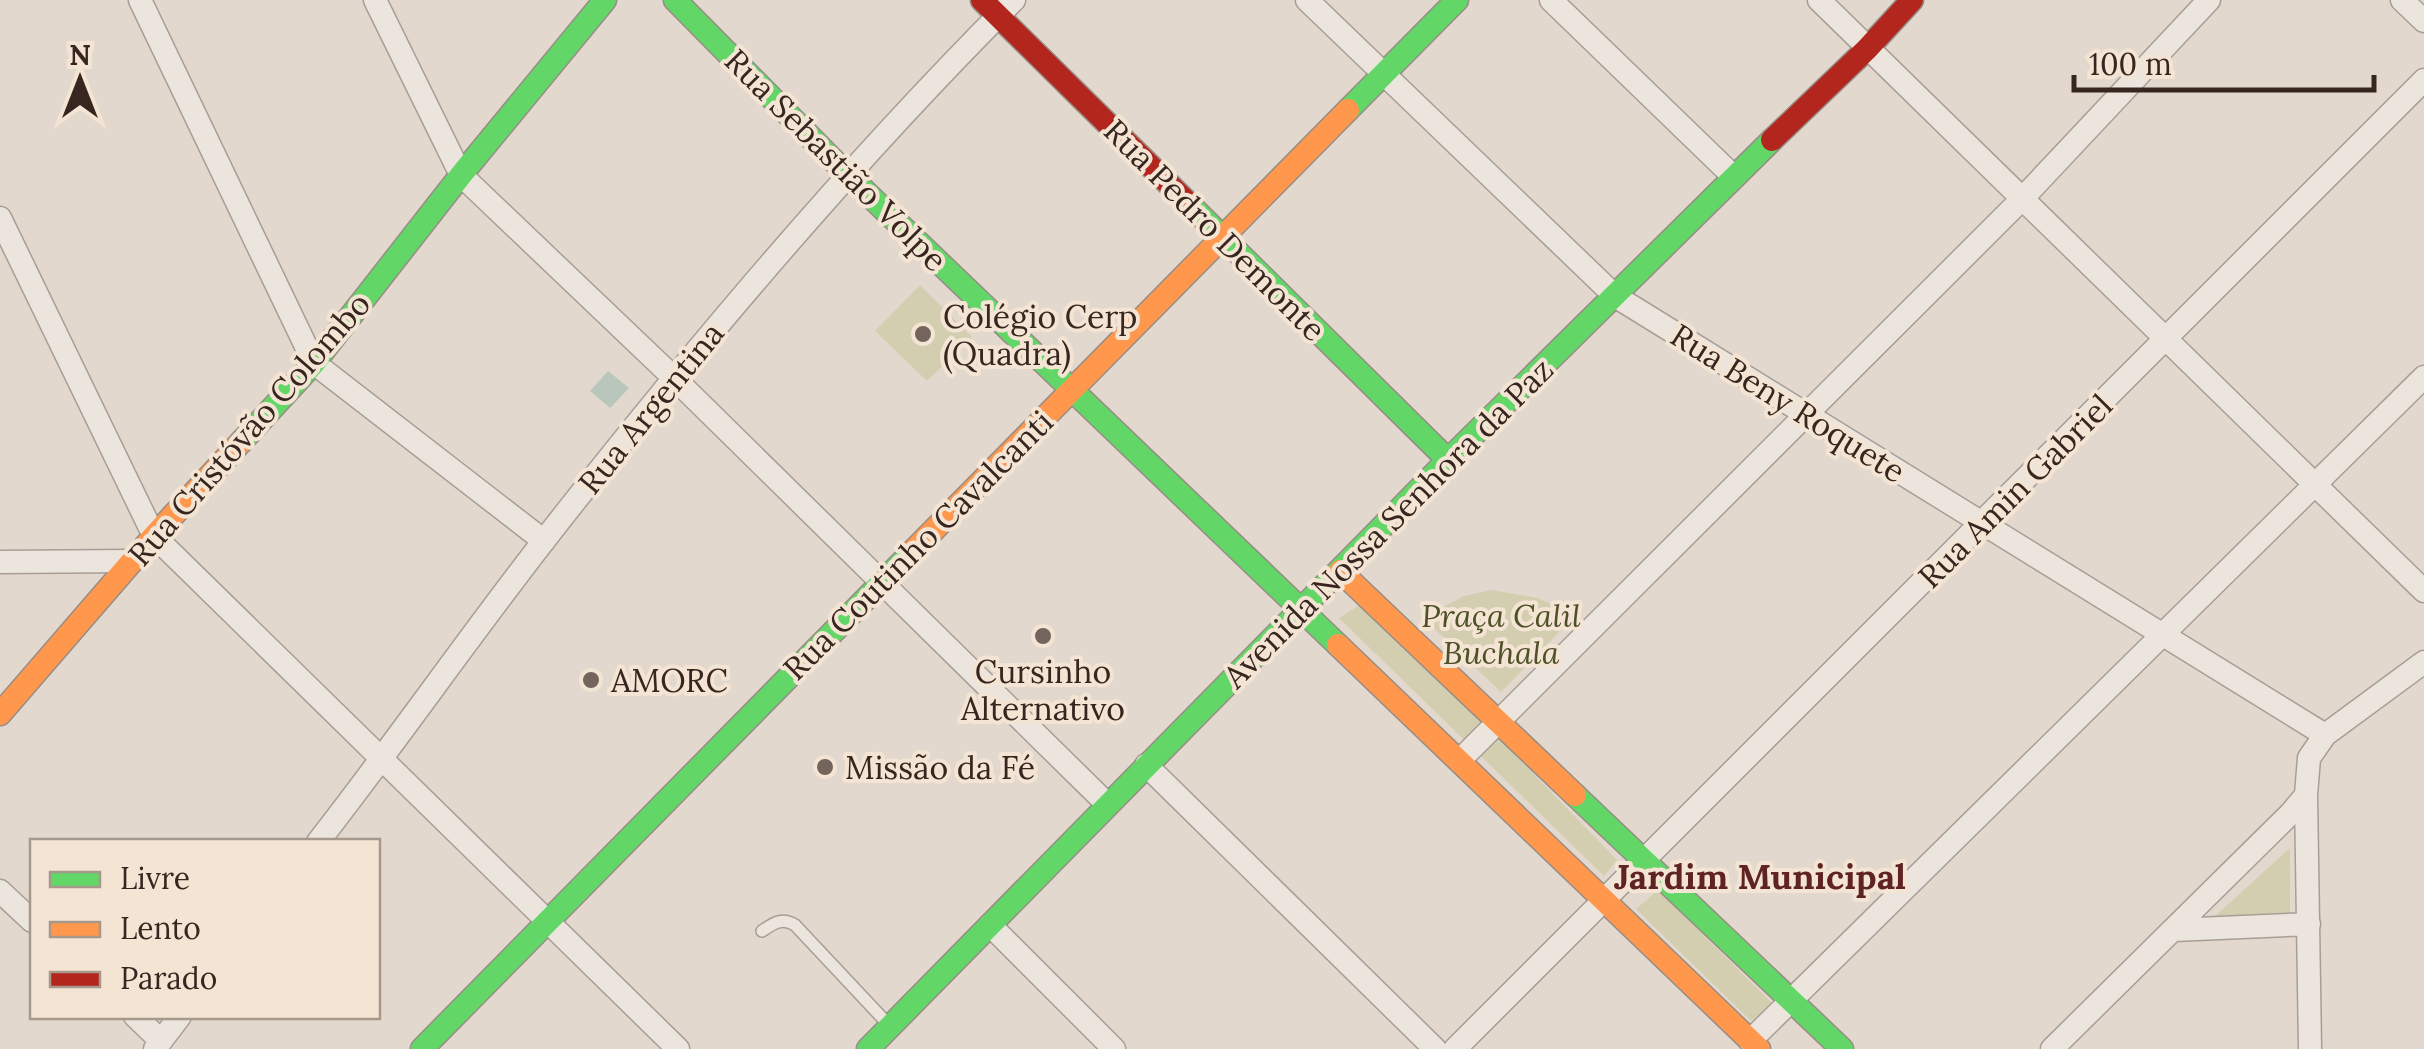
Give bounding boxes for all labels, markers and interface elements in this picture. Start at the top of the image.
north arrow [30,30,130,130]
scale bar [2074,30,2374,92]
text: N [69,37,91,73]
street label: Rua Sebastião Volpe [716,40,956,280]
text: 100 m [2089,45,2172,83]
street label: Rua Pedro Demonte [1095,110,1335,350]
street label: Rua Cristóvão Colombo [119,284,379,574]
place label: Colégio Cerp (Quadra) [943,296,1137,374]
street label: Rua Argentina [569,314,733,502]
street label: Rua Beny Roquete [1663,314,1913,492]
marker: Colégio Cerp (Quadra) [912,323,934,345]
street label: Avenida Nossa Senhora da Paz [1214,349,1562,697]
street label: Rua Amin Gabriel [1909,385,2121,597]
street label: Rua Coutinho Cavalcanti [774,401,1062,689]
park label: Praça Calil Buchala [1421,595,1581,673]
marker: Cursinho Alternativo [1032,625,1054,647]
place label: Cursinho Alternativo [960,651,1125,729]
place label: AMORC [610,660,728,701]
marker: AMORC [580,669,602,691]
place label: Missão da Fé [845,747,1035,788]
marker: Missão da Fé [814,756,836,778]
legend [30,839,380,1019]
district label: Jardim Municipal [1614,854,1906,899]
text: Livre [120,859,190,897]
text: Lento [120,909,201,947]
text: Parado [120,959,217,997]

